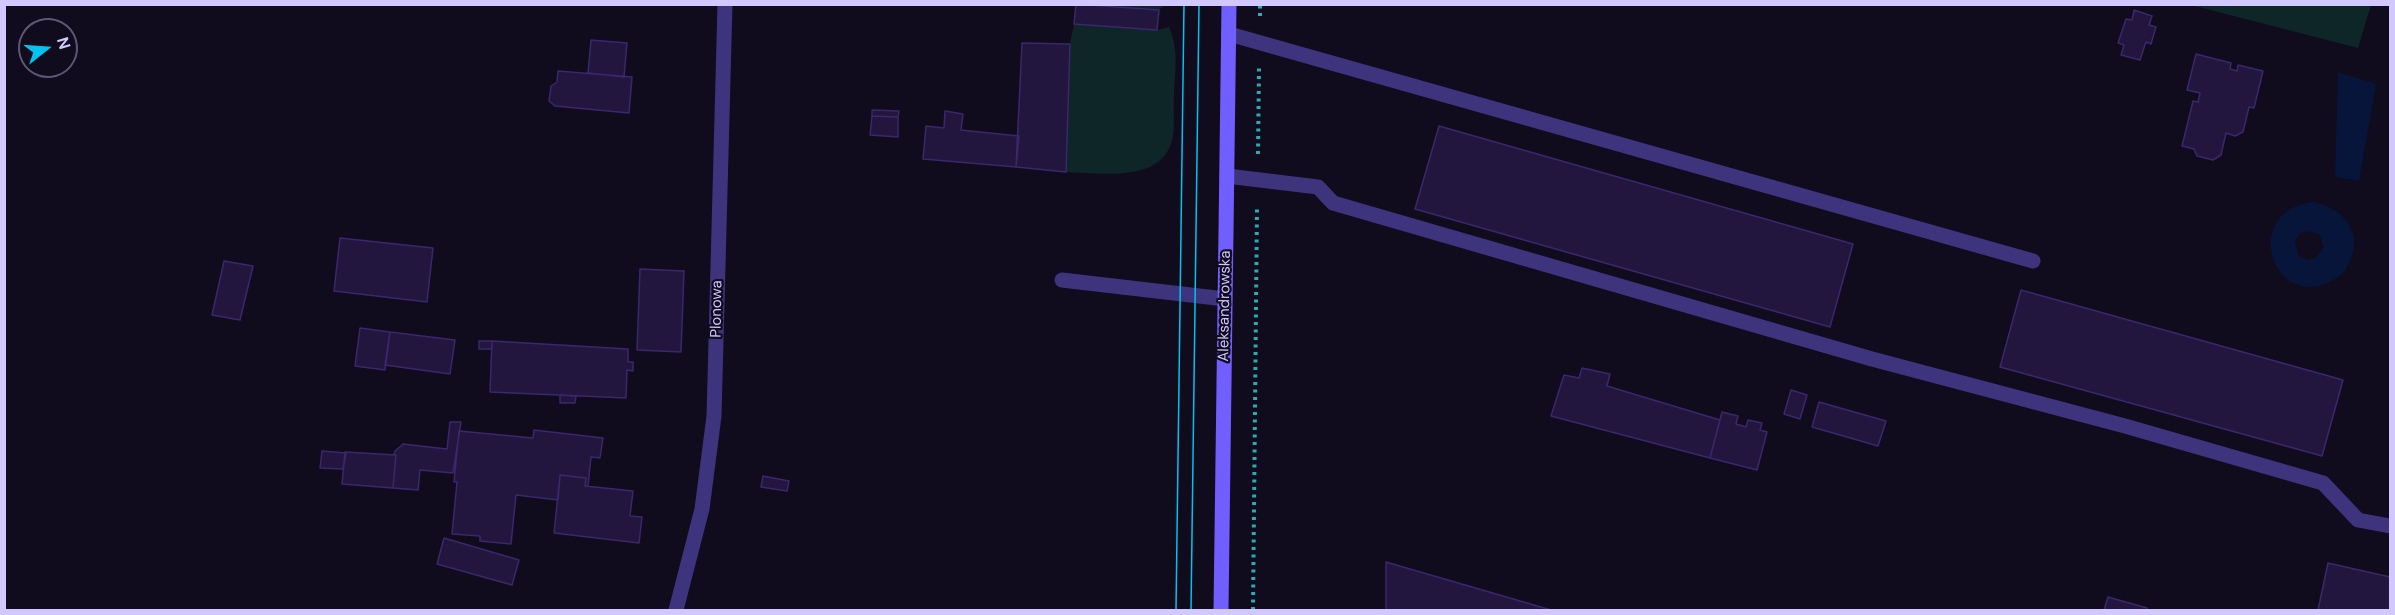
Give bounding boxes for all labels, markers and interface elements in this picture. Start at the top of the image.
north arrow [18,18,78,78]
text: N [52,35,76,52]
street label: Aleksandrowska [1215,250,1235,362]
street label: Plonowa [707,280,727,338]

